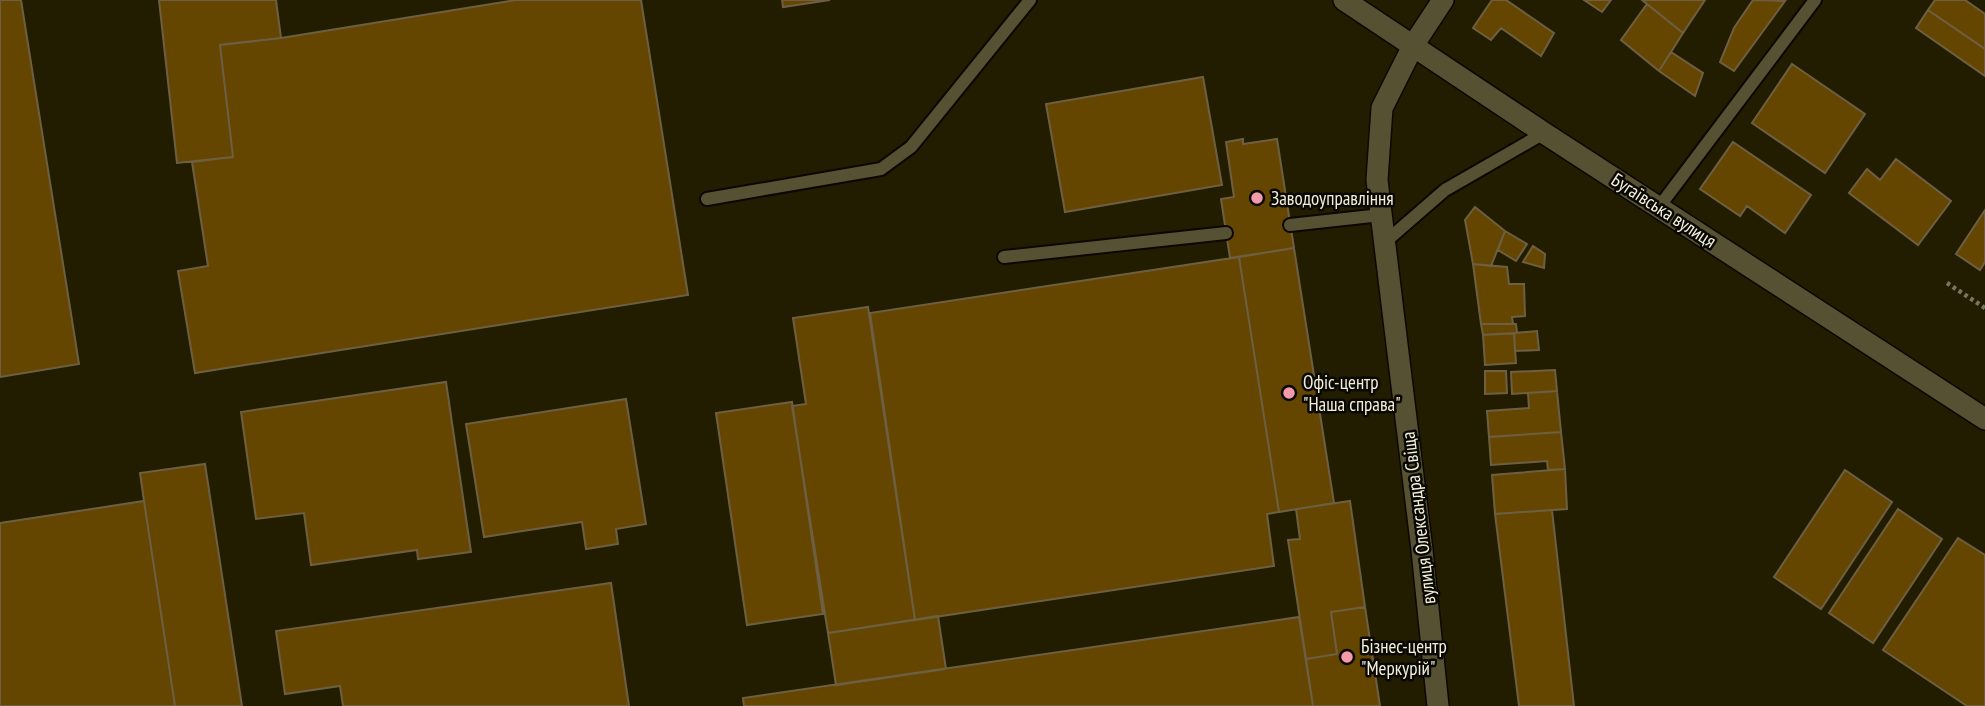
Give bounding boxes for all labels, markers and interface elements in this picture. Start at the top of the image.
street label: Бугаївська вулиця [1607,167,1721,253]
place label: Заводоуправління [1271,186,1394,210]
marker: Заводоуправління [1249,190,1265,206]
place label: Офіс-центр "Наша справа" [1303,370,1401,416]
marker: Офіс-центр "Наша справа" [1281,385,1297,401]
street label: вулиця Олександра Свіща [1396,430,1440,606]
place label: Бізнес-центр "Меркурій" [1361,634,1447,680]
marker: Бізнес-центр "Меркурій" [1339,649,1355,665]

